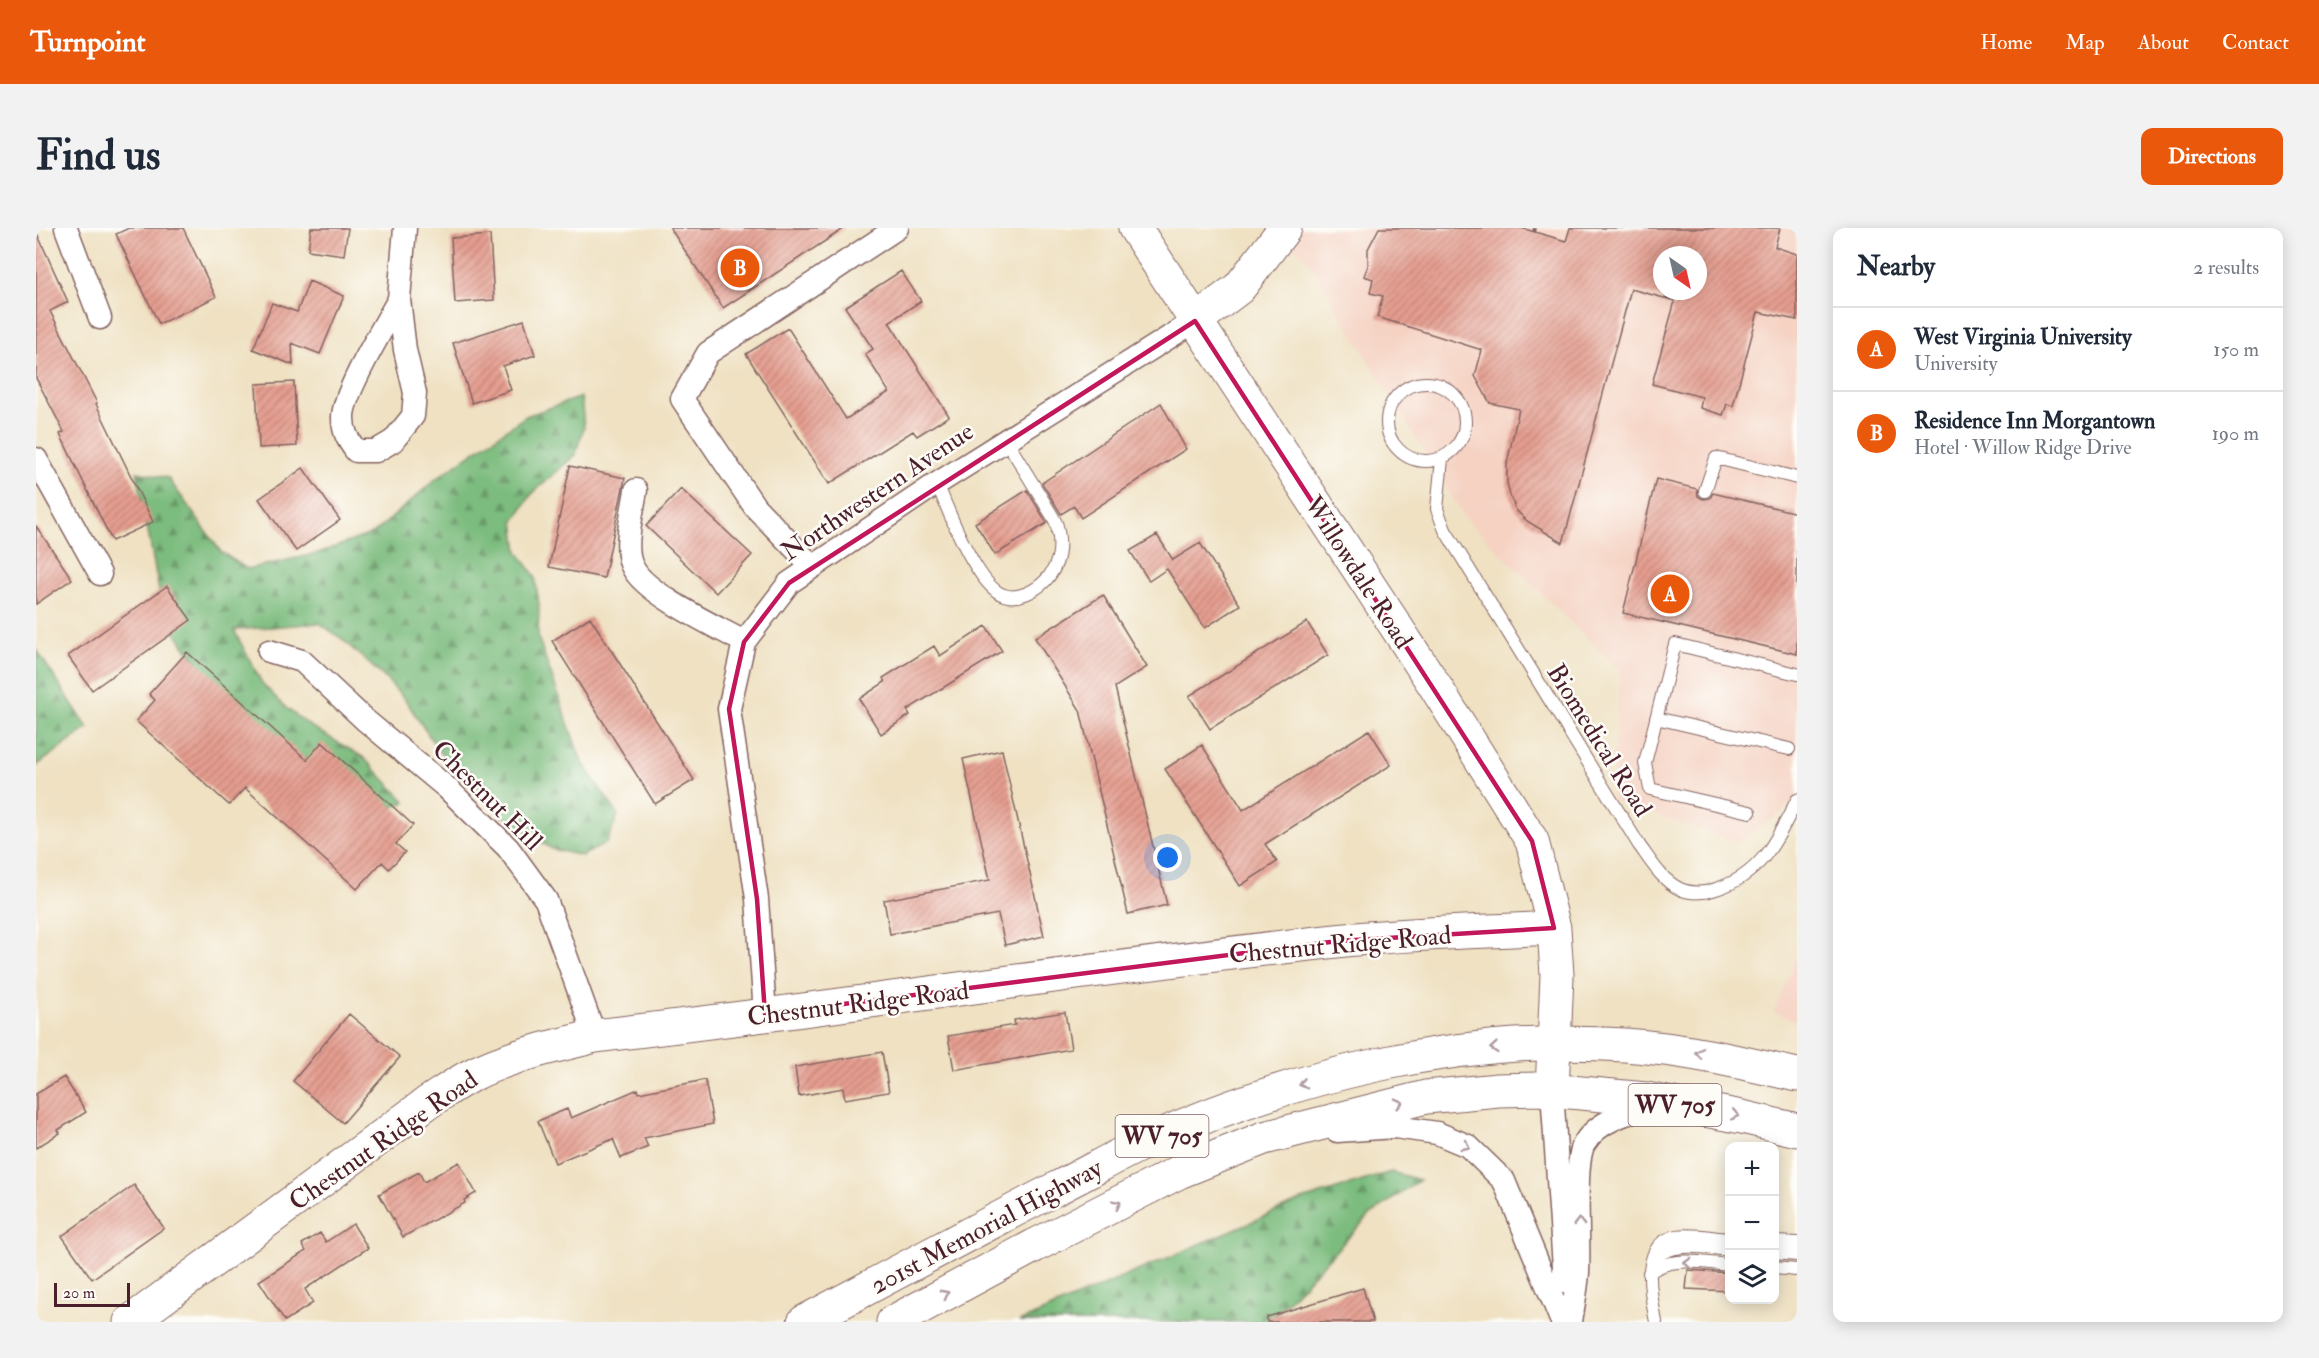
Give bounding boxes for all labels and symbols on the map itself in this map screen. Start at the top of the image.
pin: B [720,246,760,291]
north arrow [1653,246,1707,300]
street label: Northwestern Avenue [775,415,980,568]
street label: Willowdale Road [1296,489,1419,655]
pin: A [1650,572,1690,616]
street label: Biomedical Road [1539,658,1659,823]
street label: Chestnut Hill [425,734,549,858]
your location [1153,843,1182,872]
street label: Chestnut Ridge Road [1228,919,1453,971]
street label: Chestnut Ridge Road [745,974,971,1033]
one-way arrow [1489,1041,1499,1054]
one-way arrow [1694,1048,1704,1060]
street label: Chestnut Ridge Road [283,1064,484,1218]
one-way arrow [1298,1077,1308,1090]
road number: WV 705 [1628,1084,1722,1126]
one-way arrow [1393,1098,1403,1111]
one-way arrow [1729,1108,1739,1121]
road number: WV 705 [1116,1115,1208,1157]
one-way arrow [1460,1139,1470,1151]
street label: 201st Memorial Highway [865,1152,1108,1302]
one-way arrow [1111,1199,1122,1211]
one-way arrow [1573,1218,1585,1227]
one-way arrow [1683,1256,1692,1269]
scale bar [54,1280,130,1308]
one-way arrow [938,1290,949,1301]

